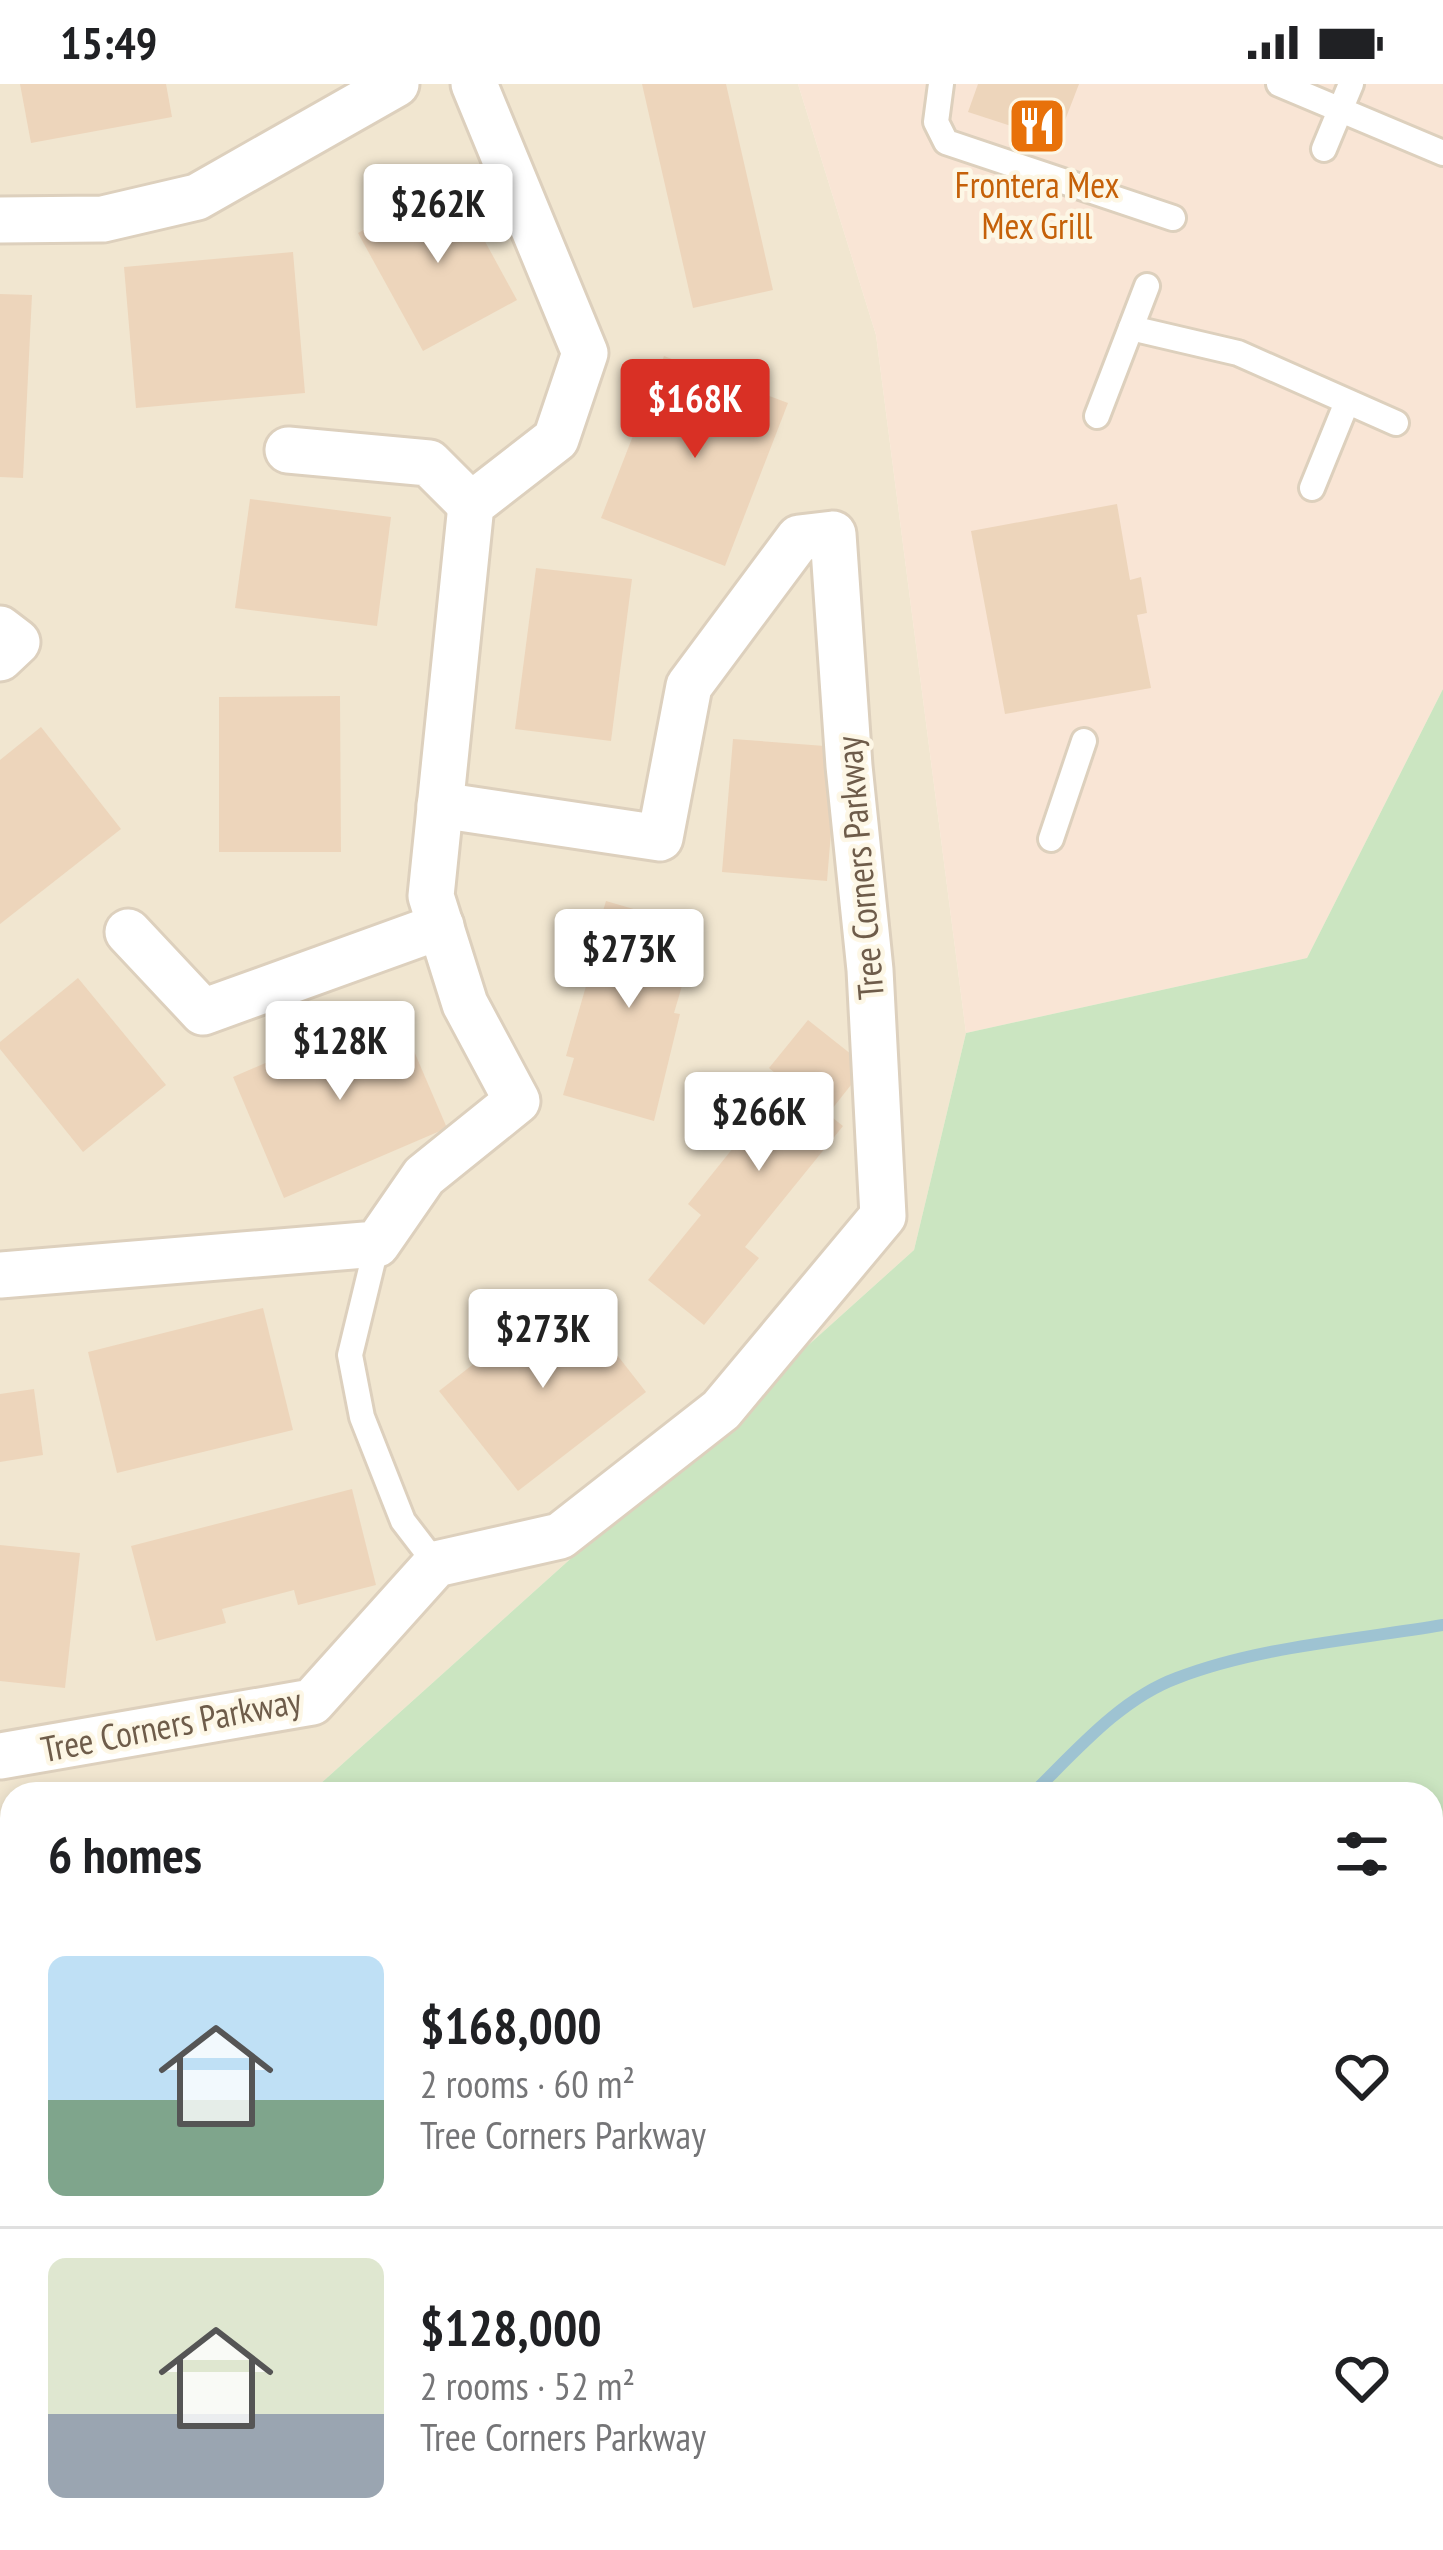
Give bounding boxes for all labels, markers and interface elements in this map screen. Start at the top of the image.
text: 15:49 [60,13,157,71]
restaurant icon: Frontera Mex Mex Grill [1006,95,1068,157]
place label: Frontera Mex Mex Grill [955,161,1119,249]
pin: $262K [354,164,522,266]
text: $262K [391,177,485,228]
pin: $168K [611,359,779,461]
text: $168K [648,372,742,423]
street label: Tree Corners Parkway [824,734,894,1001]
pin: $273K [545,909,713,1011]
text: $273K [582,922,676,973]
pin: $128K [256,1001,424,1103]
text: $128K [293,1014,387,1065]
pin: $266K [675,1072,843,1174]
text: $266K [712,1085,806,1136]
pin: $273K [459,1289,627,1391]
text: $273K [496,1302,590,1353]
street label: Tree Corners Parkway [37,1676,305,1772]
text: 6 homes [48,1821,202,1887]
icon: filters [1329,1821,1395,1887]
text: $168,000 [420,1992,602,2058]
icon: home [144,2004,288,2148]
icon: heart [1329,2043,1395,2109]
text: 2 rooms · 60 m² [420,2058,635,2109]
text: Tree Corners Parkway [420,2109,706,2160]
text: $128,000 [420,2294,602,2360]
icon: home [144,2306,288,2450]
icon: heart [1329,2345,1395,2411]
text: 2 rooms · 52 m² [420,2360,635,2411]
text: Tree Corners Parkway [420,2411,706,2462]

